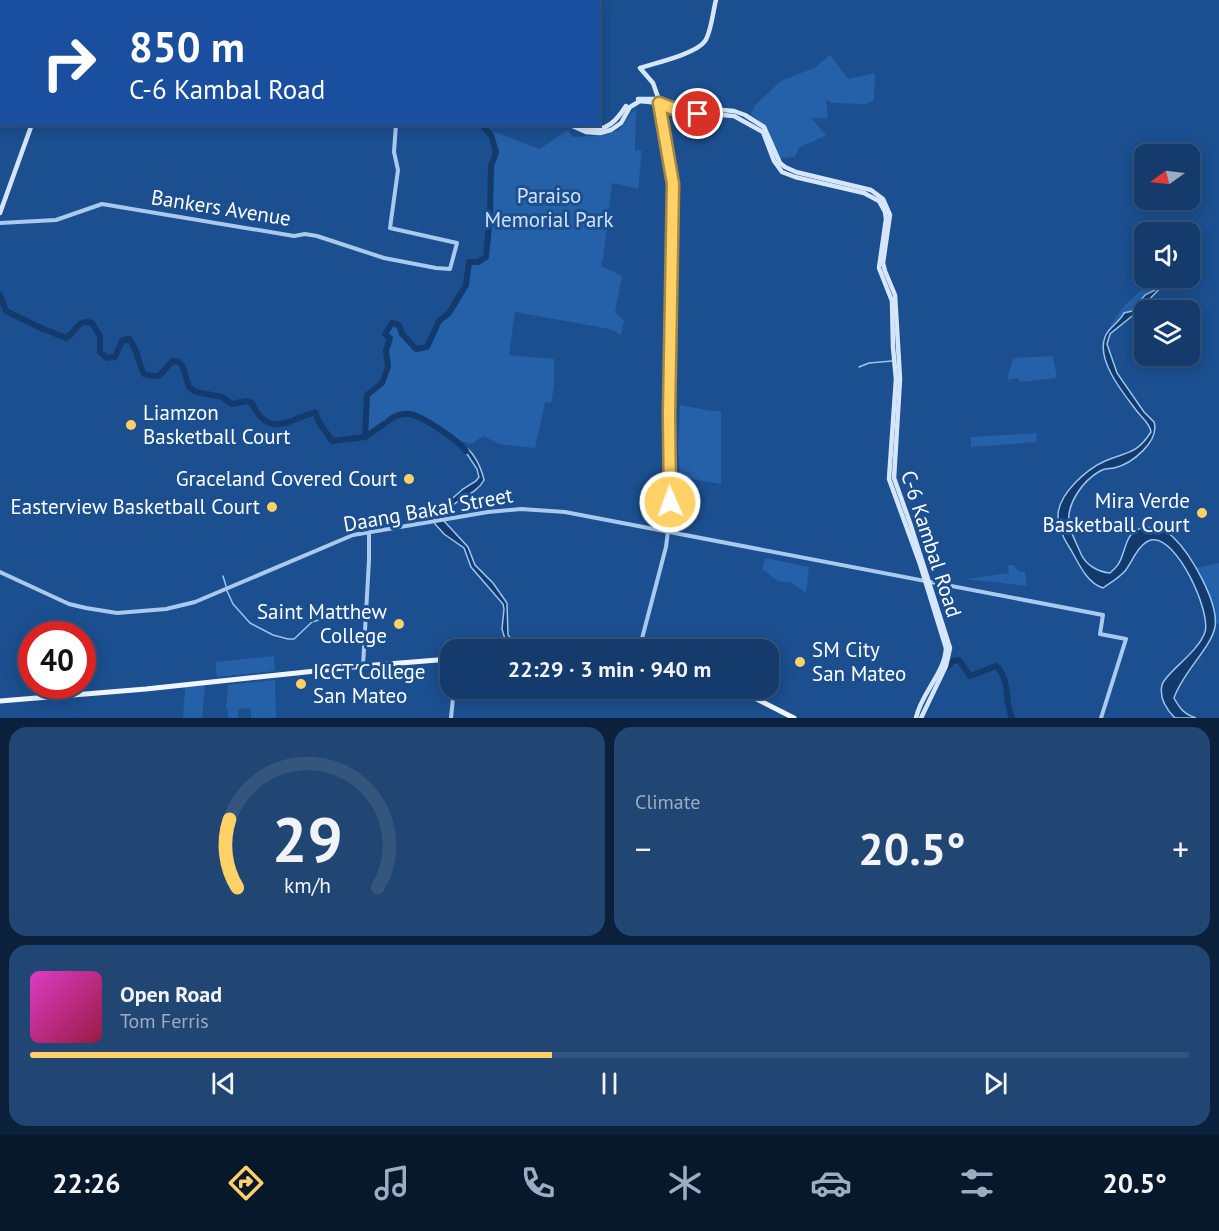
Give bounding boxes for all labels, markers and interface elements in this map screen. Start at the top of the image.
text: 850 m [129,19,245,74]
icon: right [30,24,108,102]
text: C-6 Kambal Road [129,72,325,106]
pin [672,88,723,139]
icon: arrive [681,97,714,130]
north arrow [1134,144,1200,210]
map controls [1134,144,1200,366]
park label: Paraiso Memorial Park [484,182,614,233]
street label: Bankers Avenue [149,183,293,232]
button: sound [1134,222,1200,288]
button: layers [1134,300,1200,366]
place label: Liamzon Basketball Court [143,399,290,450]
marker: Liamzon Basketball Court [124,418,138,432]
place label: Graceland Covered Court [176,465,397,492]
street label: C-6 Kambal Road [895,467,968,621]
position arrow [638,470,702,534]
marker: Graceland Covered Court [402,472,416,486]
street label: Daang Bakal Street [341,481,515,538]
place label: Mira Verde Basketball Court [1043,487,1190,538]
place label: Easterview Basketball Court [11,493,260,520]
marker: Easterview Basketball Court [265,500,279,514]
marker: Mira Verde Basketball Court [1195,506,1209,520]
place label: Saint Matthew College [257,598,388,649]
marker: Saint Matthew College [392,617,406,631]
speed limit sign: 40 [18,621,96,699]
place label: SM City San Mateo [812,636,906,687]
text: 22:29 · 3 min · 940 m [508,655,711,683]
marker: SM City San Mateo [793,655,807,669]
place label: ICCT College San Mateo [313,658,426,709]
marker: ICCT College San Mateo [294,677,308,691]
text: Climate [635,789,701,815]
text: 29 [272,798,342,879]
text: 20.5° [858,819,966,877]
text: − [635,827,652,870]
text: + [1172,827,1189,870]
text: km/h [283,872,330,900]
text: Open Road [120,980,222,1008]
text: Tom Ferris [120,1008,209,1034]
icon: previous [207,1067,240,1100]
icon: pause [593,1067,626,1100]
icon: next [979,1067,1012,1100]
icon: directions [225,1162,267,1204]
icon: music [371,1162,413,1204]
icon: phone [517,1162,559,1204]
icon: climate [664,1162,706,1204]
icon: car [810,1162,852,1204]
icon: filters [956,1162,998,1204]
text: 22:26 [52,1166,121,1200]
text: 20.5° [1102,1166,1167,1200]

